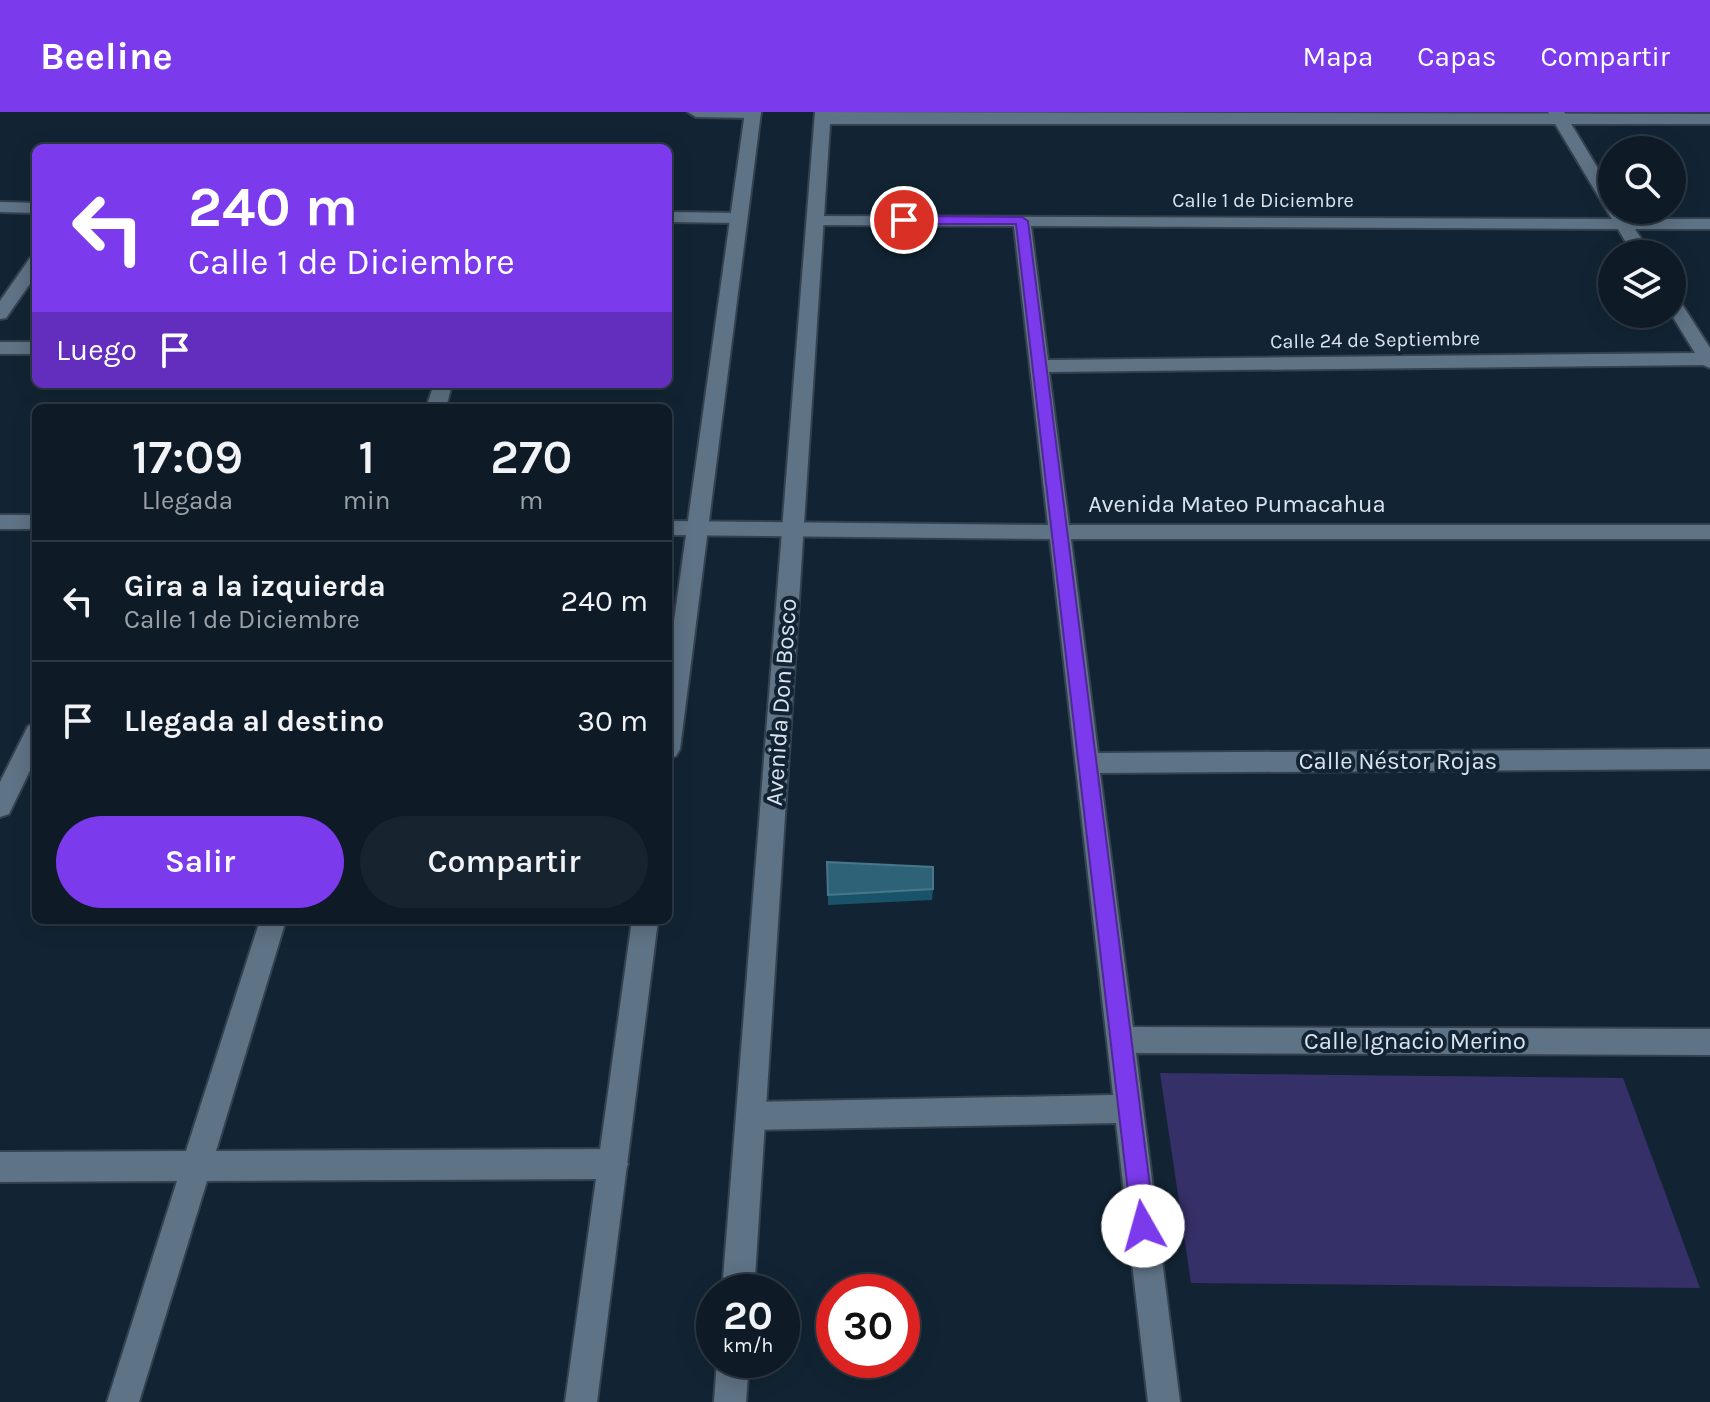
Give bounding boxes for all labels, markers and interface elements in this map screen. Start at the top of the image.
text: Beeline [40,34,173,79]
text: Mapa [1302,40,1373,73]
text: Capas [1417,40,1496,73]
text: Compartir [1540,40,1670,73]
map controls [1598,136,1686,328]
button: search [1598,136,1686,224]
text: 240 m [188,174,358,239]
icon: left [56,176,160,280]
pin [870,186,938,254]
street label: Calle 1 de Diciembre [1172,189,1354,212]
icon: arrive [882,198,926,242]
button: layers [1598,240,1686,328]
text: Calle 1 de Diciembre [188,241,515,283]
street label: Calle 24 de Septiembre [1270,327,1480,353]
icon: arrive [153,328,197,372]
text: Luego [56,332,137,368]
text: 17:09 [132,429,243,485]
text: 1 [358,429,375,485]
text: 270 [490,429,572,485]
text: Llegada [142,485,233,516]
text: min [343,485,391,516]
text: m [519,485,543,516]
street label: Avenida Mateo Pumacahua [1088,490,1386,518]
text: Gira a la izquierda [124,568,386,604]
icon: left [56,579,100,623]
text: 240 m [561,583,648,619]
street label: Avenida Don Bosco [760,597,802,807]
text: Calle 1 de Diciembre [124,604,360,635]
icon: arrive [56,699,100,743]
text: Llegada al destino [124,703,384,739]
text: 30 m [577,703,648,739]
street label: Calle Néstor Rojas [1299,747,1497,775]
button: Salir [56,816,344,908]
button: Compartir [360,816,648,908]
street label: Calle Ignacio Merino [1304,1027,1526,1055]
position arrow [1101,1184,1185,1268]
speed limit sign: 30 [816,1274,920,1378]
text: 20 [723,1292,773,1339]
text: km/h [723,1334,773,1357]

